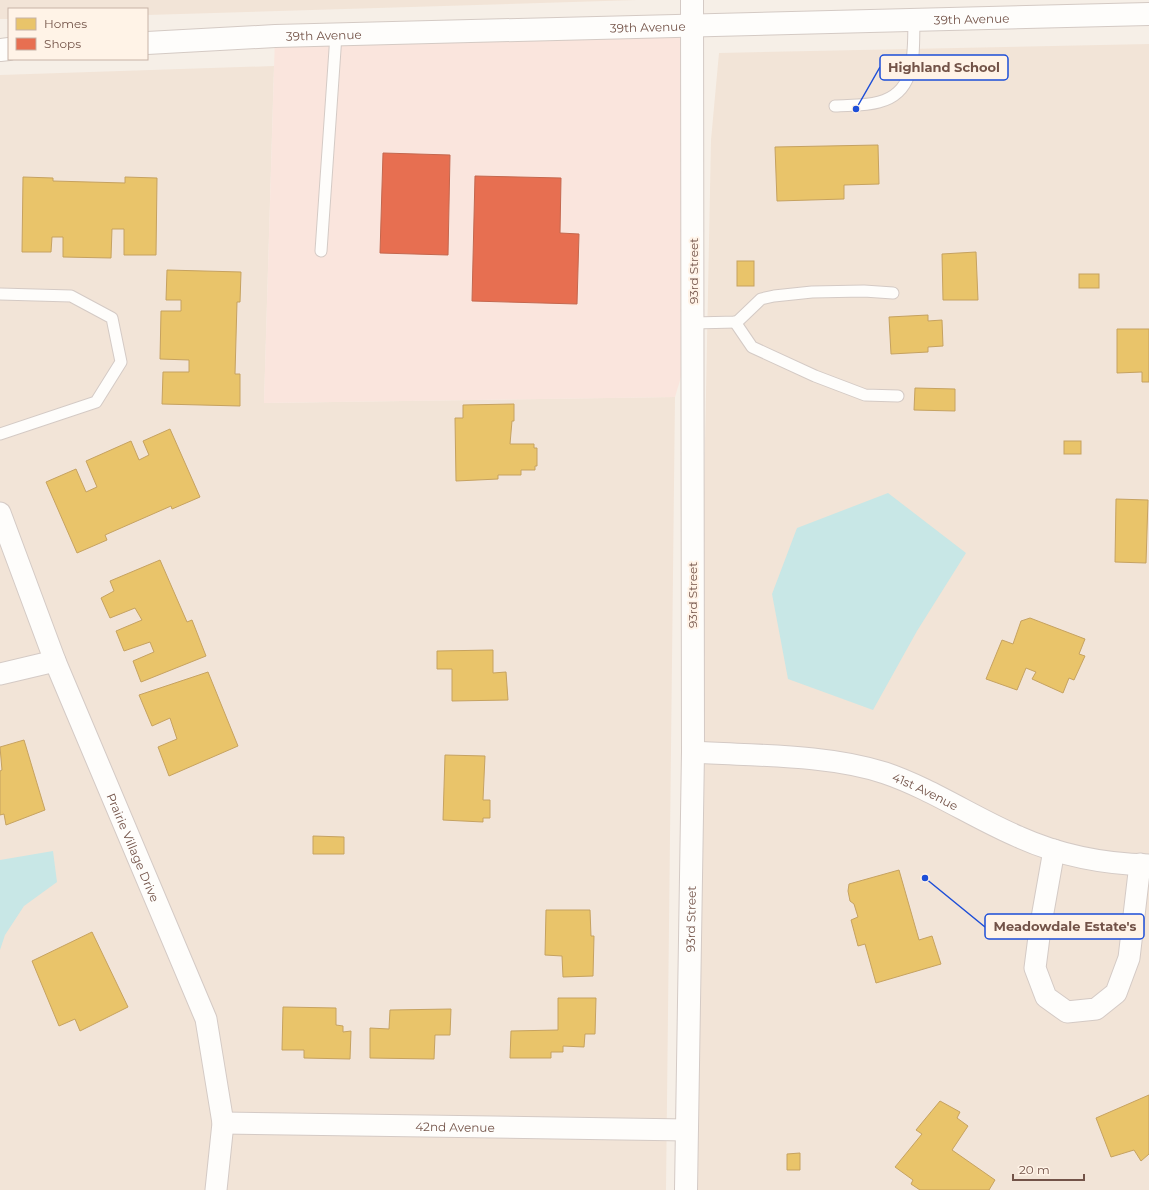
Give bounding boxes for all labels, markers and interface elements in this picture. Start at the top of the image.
legend [8,8,148,60]
street label: 39th Avenue [934,10,1010,27]
text: Homes [44,16,87,31]
street label: 39th Avenue [610,18,686,35]
street label: 39th Avenue [286,26,362,43]
text: Shops [44,36,81,51]
callout: Highland School [880,55,1008,80]
text: Highland School [888,59,1000,75]
street label: 93rd Street [686,238,701,304]
street label: 93rd Street [685,562,700,628]
street label: 41st Avenue [890,769,961,813]
street label: Prairie Village Drive [104,791,163,904]
street label: 93rd Street [682,886,698,952]
callout: Meadowdale Estate's [985,914,1144,939]
text: Meadowdale Estate's [994,918,1137,934]
street label: 42nd Avenue [415,1118,495,1135]
scale bar [1013,1156,1084,1182]
text: 20 m [1019,1162,1050,1177]

